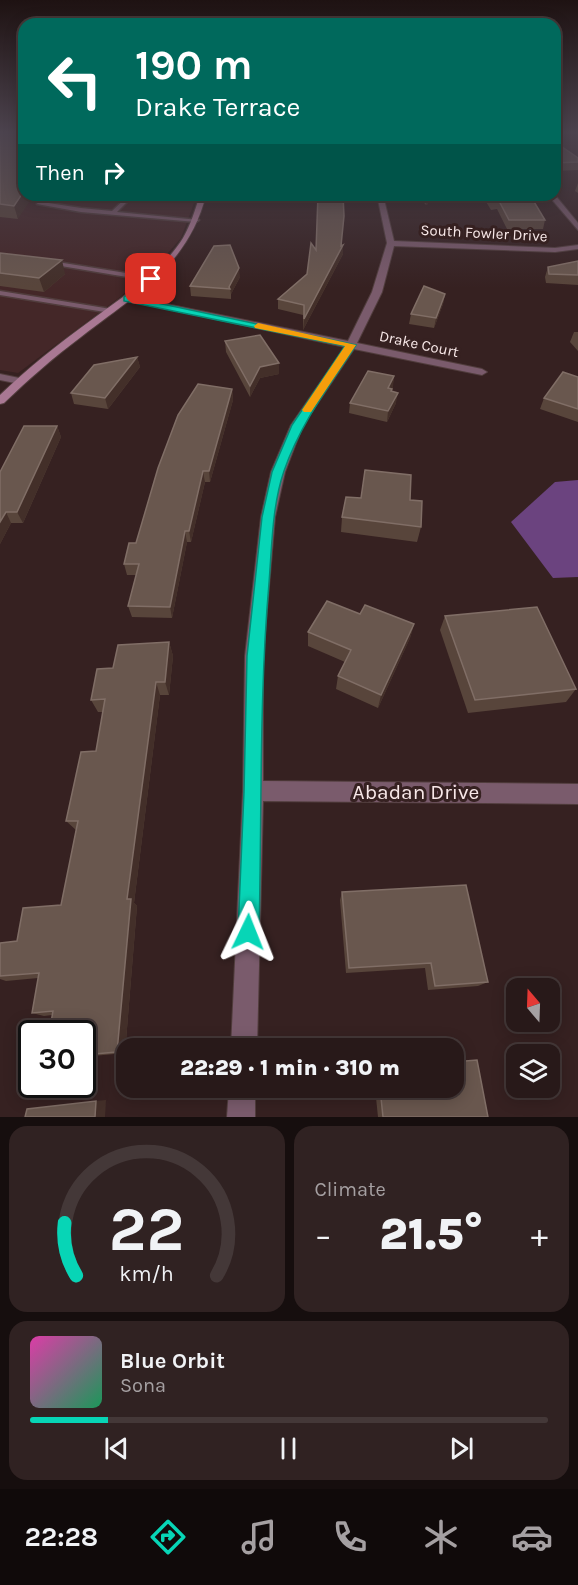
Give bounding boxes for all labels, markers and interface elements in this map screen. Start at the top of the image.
text: 190 m [135,40,253,90]
icon: left [36,42,114,120]
text: Drake Terrace [135,91,300,123]
icon: right [97,156,130,189]
text: Then [36,160,85,186]
street label: South Fowler Drive [420,221,548,245]
pin [125,253,176,304]
icon: arrive [134,262,167,295]
street label: Drake Court [378,327,461,361]
street label: Abadan Drive [353,780,479,804]
position arrow [216,900,280,964]
north arrow [506,978,560,1032]
map controls [506,978,560,1098]
speed limit sign: 30 [18,1020,96,1098]
button: layers [506,1044,560,1098]
text: 22:29 · 1 min · 310 m [180,1055,400,1081]
text: Climate [315,1178,386,1201]
text: 22 [109,1193,184,1266]
text: 21.5° [379,1208,483,1260]
text: − [315,1216,332,1254]
text: + [531,1216,548,1254]
text: km/h [120,1261,174,1286]
text: Blue Orbit [120,1348,225,1374]
text: Sona [120,1374,166,1397]
icon: previous [100,1432,133,1465]
icon: pause [272,1432,305,1465]
icon: next [445,1432,478,1465]
icon: directions [147,1516,189,1558]
icon: music [238,1516,280,1558]
icon: phone [329,1516,371,1558]
icon: climate [420,1516,462,1558]
icon: car [511,1516,553,1558]
text: 22:28 [25,1521,98,1553]

